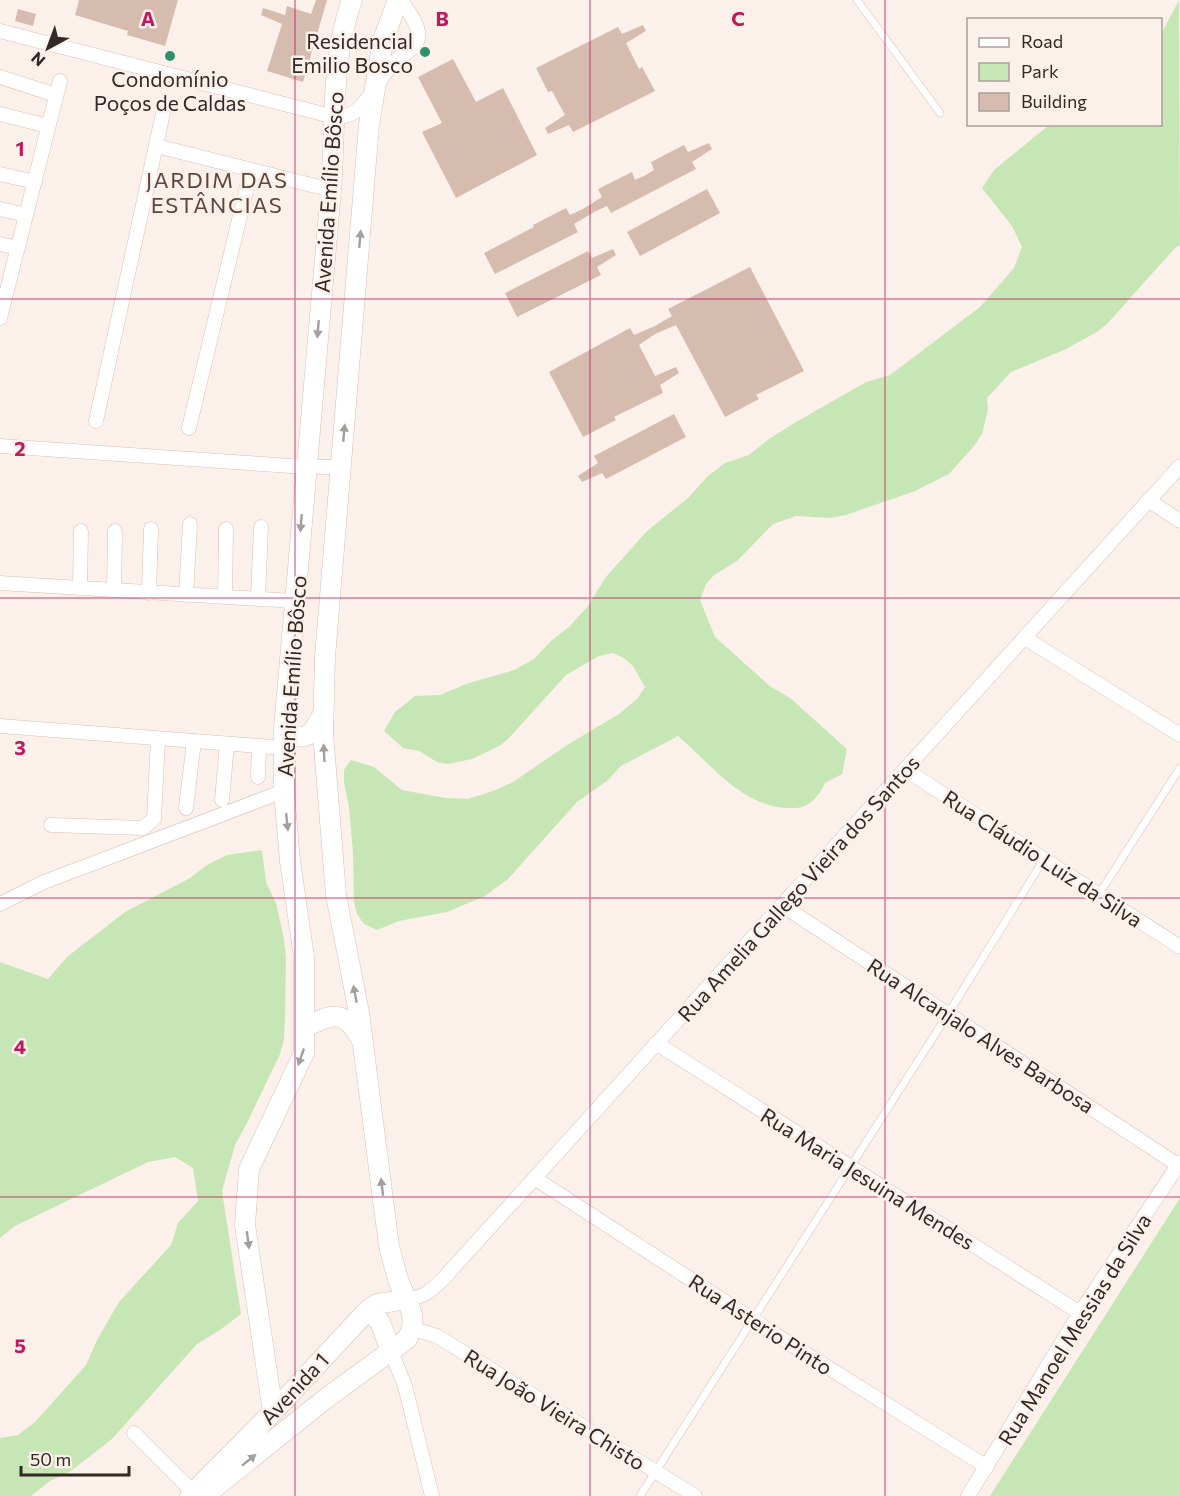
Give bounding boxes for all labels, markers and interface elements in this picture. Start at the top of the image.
text: A [141,6,155,30]
text: B [435,6,449,30]
text: C [731,6,745,30]
north arrow [18,18,78,78]
legend [967,18,1162,126]
place label: Residencial Emilio Bosco [291,28,413,77]
text: Road [1021,30,1063,52]
marker: Residencial Emilio Bosco [418,45,432,59]
text: N [27,49,49,71]
marker: Condomínio Poços de Caldas [163,49,177,63]
text: Park [1021,60,1059,82]
place label: Condomínio Poços de Caldas [94,66,246,115]
text: Building [1021,90,1087,112]
street label: Avenida Emílio Bôsco [308,91,348,293]
text: 1 [15,136,25,160]
district label: JARDIM DAS ESTÂNCIAS [146,166,288,218]
one-way arrow [355,229,364,248]
one-way arrow [313,319,323,338]
one-way arrow [339,423,349,442]
text: 2 [14,436,26,460]
one-way arrow [296,514,306,533]
street label: Avenida Emílio Bôsco [271,575,311,777]
text: 3 [14,735,26,759]
one-way arrow [320,744,329,763]
street label: Rua Amelia Gallego Vieira dos Santos [672,750,924,1026]
street label: Rua Cláudio Luiz da Silva [939,784,1147,932]
one-way arrow [283,813,292,832]
street label: Rua Alcanjalo Alves Barbosa [863,952,1099,1118]
one-way arrow [350,985,359,1004]
text: 4 [14,1034,26,1058]
one-way arrow [295,1048,305,1066]
street label: Rua Maria Jesuina Mendes [757,1102,979,1254]
one-way arrow [377,1178,387,1197]
street label: Rua Manoel Messias da Silva [992,1209,1156,1449]
one-way arrow [243,1231,252,1250]
street label: Rua Asterio Pinto [685,1268,837,1380]
text: 5 [14,1333,26,1357]
street label: Rua João Vieira Chisto [460,1343,650,1475]
street label: Avenida 1 [255,1347,333,1429]
scale bar [21,1439,129,1477]
text: 50 m [30,1448,71,1470]
one-way arrow [242,1454,257,1466]

